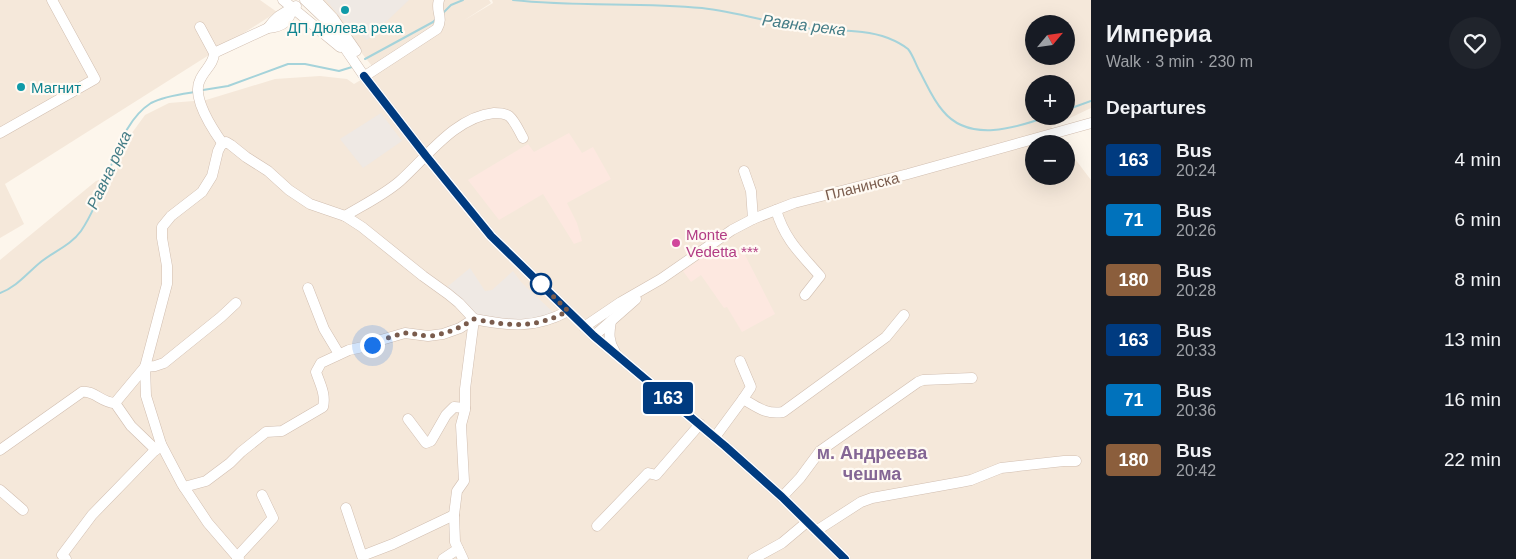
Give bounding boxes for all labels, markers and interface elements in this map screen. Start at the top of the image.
marker: ДП Дюлева река [339,4,351,16]
water label: Равна река [761,11,847,39]
north arrow [1025,15,1075,65]
map controls [1025,15,1075,185]
button: heart [1449,17,1501,69]
place label: ДП Дюлева река [287,19,403,36]
text: Империа [1106,20,1212,47]
text: Walk · 3 min · 230 m [1106,53,1253,70]
button: + [1025,75,1075,125]
place label: Магнит [31,79,81,96]
marker: Магнит [15,81,27,93]
text: Departures [1106,97,1206,118]
water label: Равна река [83,128,135,212]
button: − [1025,135,1075,185]
text: Bus [1176,140,1212,161]
text: 4 min [1455,149,1501,170]
text: 163 [1118,150,1149,170]
text: 20:24 [1176,162,1216,179]
street label: Планинска [823,168,901,203]
text: Bus [1176,200,1212,221]
text: 6 min [1455,209,1501,230]
text: 71 [1123,210,1144,230]
text: 20:26 [1176,222,1216,239]
place label: Monte Vedetta *** [686,226,759,260]
marker: Monte Vedetta *** [670,237,682,249]
text: Bus [1176,260,1212,281]
text: 8 min [1455,269,1501,290]
text: 180 [1118,270,1149,290]
unlabelled marker [530,273,552,295]
text: 20:28 [1176,282,1216,299]
text: Bus [1176,320,1212,341]
text: 13 min [1444,329,1501,350]
text: 163 [1118,330,1149,350]
your location [360,333,385,358]
text: 20:33 [1176,342,1216,359]
text: Bus [1176,380,1212,401]
line badge: 163 [639,382,697,414]
text: 163 [653,388,683,408]
text: 16 min [1444,389,1501,410]
text: 71 [1123,390,1144,410]
text: 20:36 [1176,402,1216,419]
text: Bus [1176,440,1212,461]
district label: м. Андреева чешма [817,443,928,484]
text: 22 min [1444,449,1501,470]
text: 180 [1118,450,1149,470]
text: 20:42 [1176,462,1216,479]

